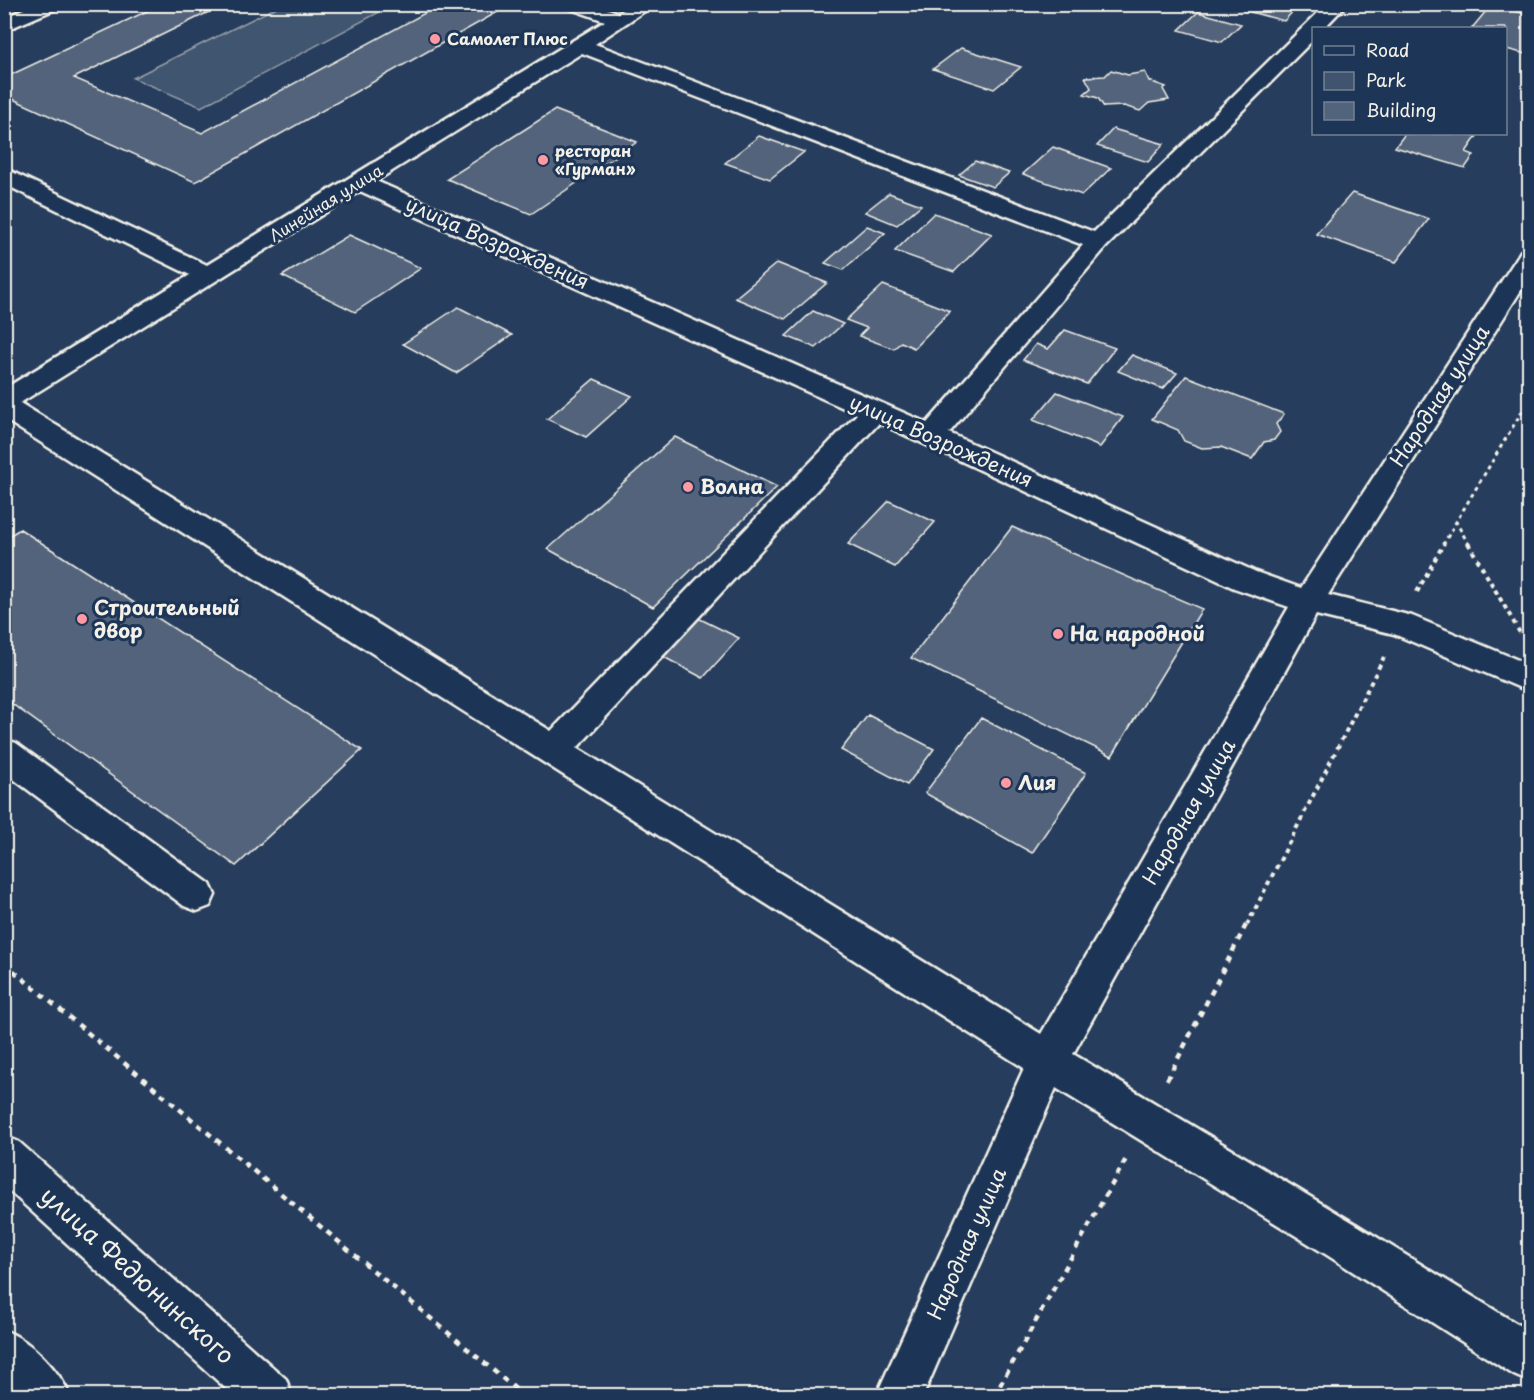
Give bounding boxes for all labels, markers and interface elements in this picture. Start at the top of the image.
place label: Самолет Плюс [447,26,568,50]
legend [1312,27,1507,135]
marker: Самолет Плюс [428,32,442,46]
text: Road [1366,36,1410,63]
text: Park [1366,66,1406,93]
text: Building [1366,96,1436,123]
place label: ресторан «Гурман» [555,138,636,180]
marker: ресторан «Гурман» [536,153,550,167]
street label: Линейная улица [264,158,387,247]
street label: улица Возрождения [401,188,594,296]
street label: Народная улица [1382,318,1497,472]
street label: улица Возрождения [845,386,1038,494]
place label: Волна [700,471,765,501]
marker: Волна [681,480,695,494]
place label: Строительный двор [94,592,240,645]
marker: Строительный двор [75,612,89,626]
place label: На народной [1070,618,1205,648]
marker: На народной [1051,627,1065,641]
street label: Народная улица [1134,733,1242,890]
place label: Лия [1018,767,1056,797]
marker: Лия [999,776,1013,790]
street label: Народная улица [919,1162,1013,1324]
street label: улица Федюнинского [33,1177,244,1372]

